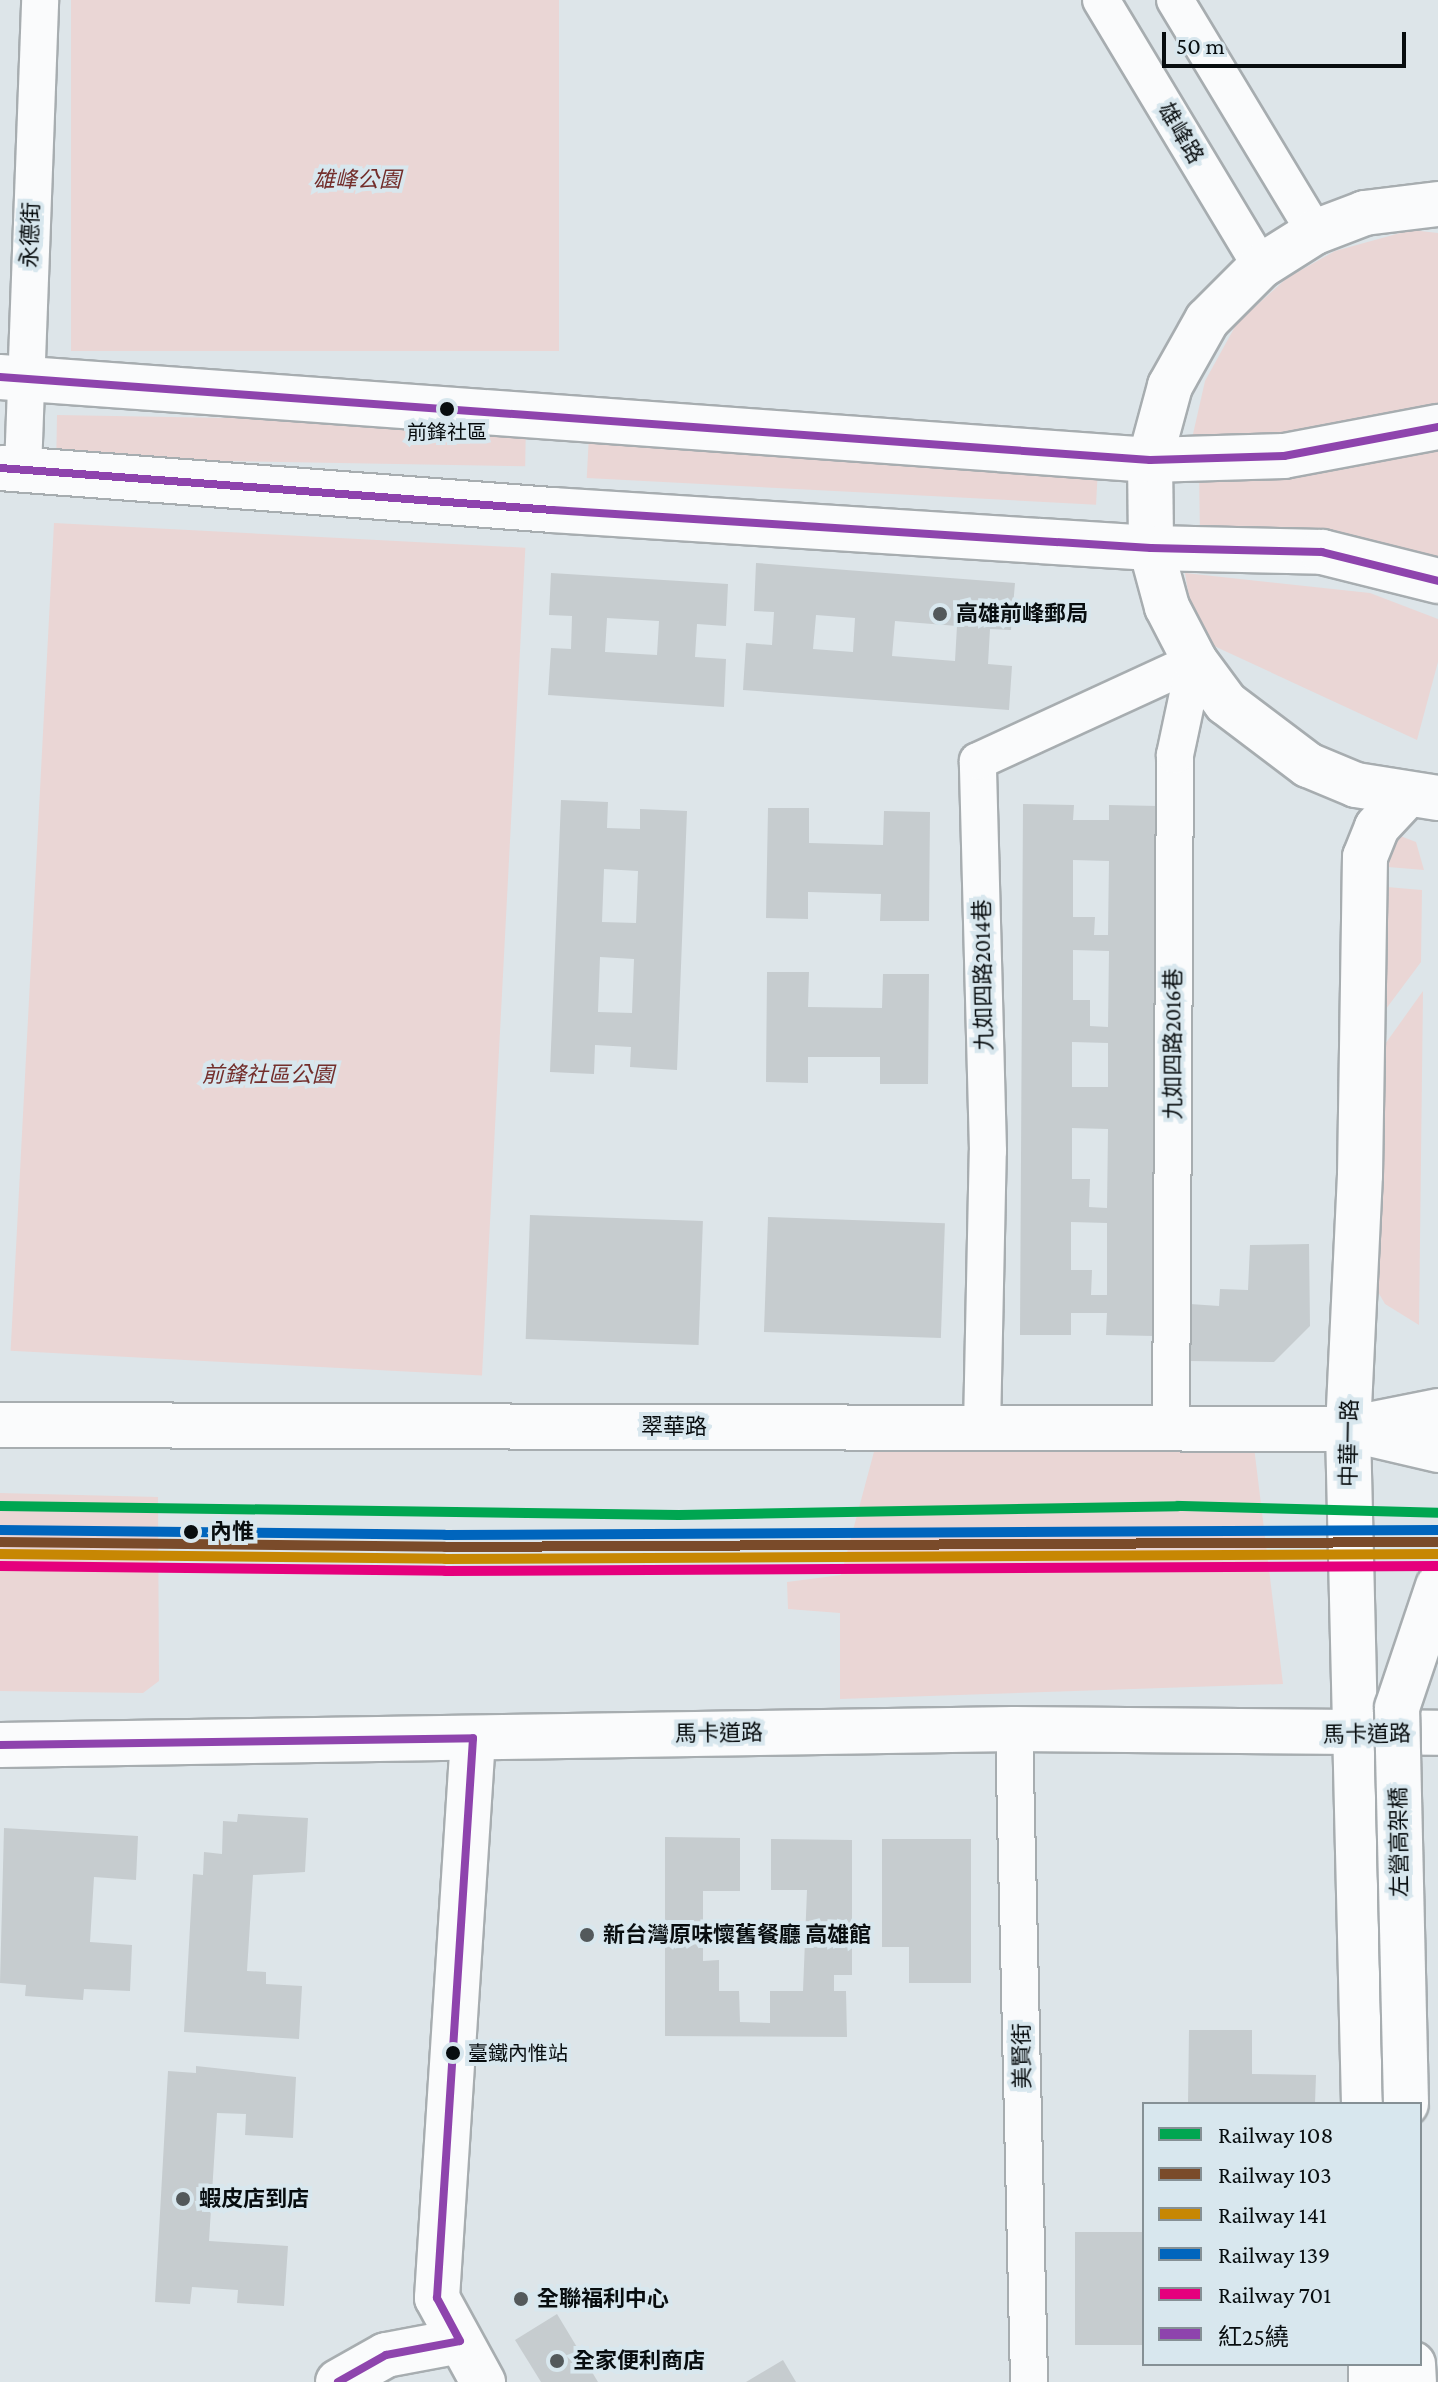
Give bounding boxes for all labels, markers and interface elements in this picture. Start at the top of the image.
scale bar [1166,16,1410,66]
text: 50 m [1176,32,1225,59]
street label: 雄峰路 [1153,98,1209,168]
park label: 雄峰公園 [313,167,401,193]
street label: 永德街 [16,202,44,268]
marker: 前鋒社區 [439,401,455,417]
place label: 前鋒社區 [407,420,487,444]
place label: 高雄前峰郵局 [956,601,1088,627]
marker: 高雄前峰郵局 [931,605,949,623]
street label: 九如四路2014巷 [968,899,998,1051]
street label: 九如四路2016巷 [1160,968,1186,1120]
park label: 前鋒社區公園 [202,1062,334,1088]
street label: 中華一路 [1335,1399,1363,1487]
street label: 翠華路 [641,1414,707,1440]
place label: 內惟 [210,1519,254,1545]
marker: 內惟 [179,1520,203,1544]
street label: 馬卡道路 [675,1719,763,1747]
street label: 馬卡道路 [1323,1720,1411,1748]
street label: 左營高架橋 [1385,1787,1413,1897]
place label: 新台灣原味懷舊餐廳 高雄館 [603,1922,871,1948]
marker: 新台灣原味懷舊餐廳 高雄館 [578,1926,596,1944]
street label: 美賢街 [1008,2023,1036,2089]
place label: 臺鐵內惟站 [468,2041,568,2065]
marker: 臺鐵內惟站 [445,2045,461,2061]
legend [1142,2102,1422,2366]
text: Railway 108 [1218,2121,1333,2148]
text: Railway 103 [1218,2161,1332,2188]
place label: 蝦皮店到店 [199,2186,309,2212]
marker: 蝦皮店到店 [174,2190,192,2208]
text: Railway 141 [1218,2201,1327,2228]
text: Railway 139 [1218,2241,1330,2268]
text: Railway 701 [1218,2281,1331,2308]
place label: 全聯福利中心 [537,2286,669,2312]
marker: 全聯福利中心 [512,2290,530,2308]
text: 紅25繞 [1218,2323,1289,2350]
place label: 全家便利商店 [573,2348,705,2374]
marker: 全家便利商店 [548,2352,566,2370]

